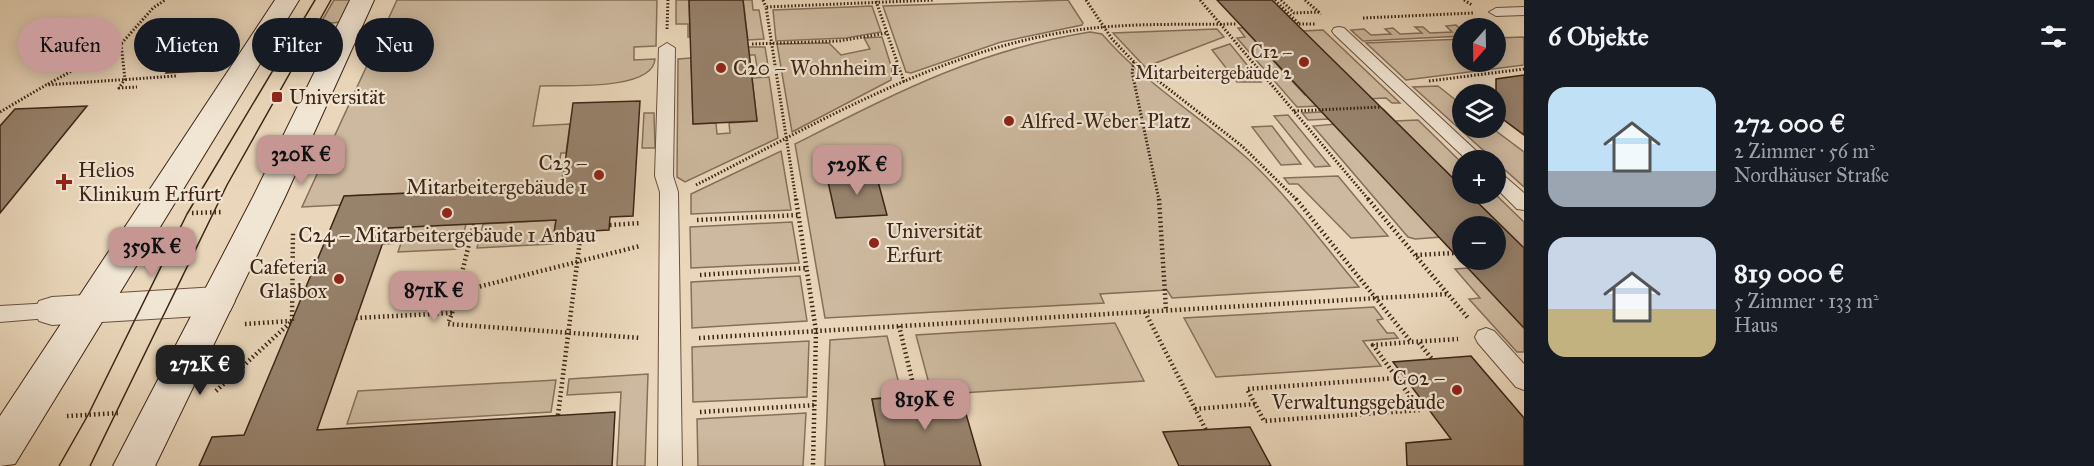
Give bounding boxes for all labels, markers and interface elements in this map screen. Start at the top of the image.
chip: Kaufen [18,18,122,72]
chip: Mieten [134,18,240,72]
chip: Filter [252,18,343,72]
chip: Neu [355,18,434,72]
north arrow [1452,18,1506,72]
map controls [1452,18,1506,270]
text: 6 Objekte [1548,20,1648,52]
icon: filters [2037,20,2070,53]
place label: C12 – Mitarbeitergebäude 2 [1135,41,1293,85]
place label: C20 – Wohnheim 1 [733,55,899,81]
marker: C12 – Mitarbeitergebäude 2 [1297,55,1311,69]
marker: C20 – Wohnheim 1 [714,61,728,75]
place label: Universität [289,84,386,110]
button: layers [1452,84,1506,138]
marker: Universität [270,90,284,104]
text: 272 000 € [1734,107,1845,139]
place label: Alfred-Weber-Platz [1020,108,1191,134]
icon: home [1596,111,1668,183]
marker: Alfred-Weber-Platz [1002,114,1016,128]
pin: 320K € [252,135,350,186]
text: 2 Zimmer · 56 m² [1734,139,1875,163]
text: 320K € [271,142,331,166]
pin: 529K € [808,145,906,196]
place label: C23 – Mitarbeitergebäude 1 [406,150,587,200]
button: + [1452,150,1506,204]
text: 529K € [827,152,887,176]
place label: Helios Klinikum Erfurt [78,157,222,207]
text: Nordhäuser Straße [1734,163,1889,187]
marker: C23 – Mitarbeitergebäude 1 [592,168,606,182]
marker: Helios Klinikum Erfurt [55,173,73,191]
marker: C24 – Mitarbeitergebäude 1 Anbau [440,206,454,220]
button: − [1452,216,1506,270]
place label: Universität Erfurt [886,218,983,268]
place label: C24 – Mitarbeitergebäude 1 Anbau [298,222,596,248]
pin: 359K € [103,227,201,278]
text: 359K € [123,234,181,258]
marker: Universität Erfurt [867,236,881,250]
place label: Cafeteria Glasbox [249,254,328,304]
text: 819 000 € [1734,257,1844,289]
icon: home [1596,261,1668,333]
pin: 871K € [385,271,483,322]
marker: Cafeteria Glasbox [332,272,346,286]
text: 871K € [404,278,464,302]
text: 5 Zimmer · 133 m² [1734,289,1879,313]
text: Haus [1734,313,1778,337]
pin: 272K € [151,345,249,396]
text: 272K € [170,352,230,376]
place label: C02 – Verwaltungsgebäude [1270,365,1445,415]
pin: 819K € [876,380,974,431]
marker: C02 – Verwaltungsgebäude [1450,383,1464,397]
text: 819K € [895,387,955,411]

